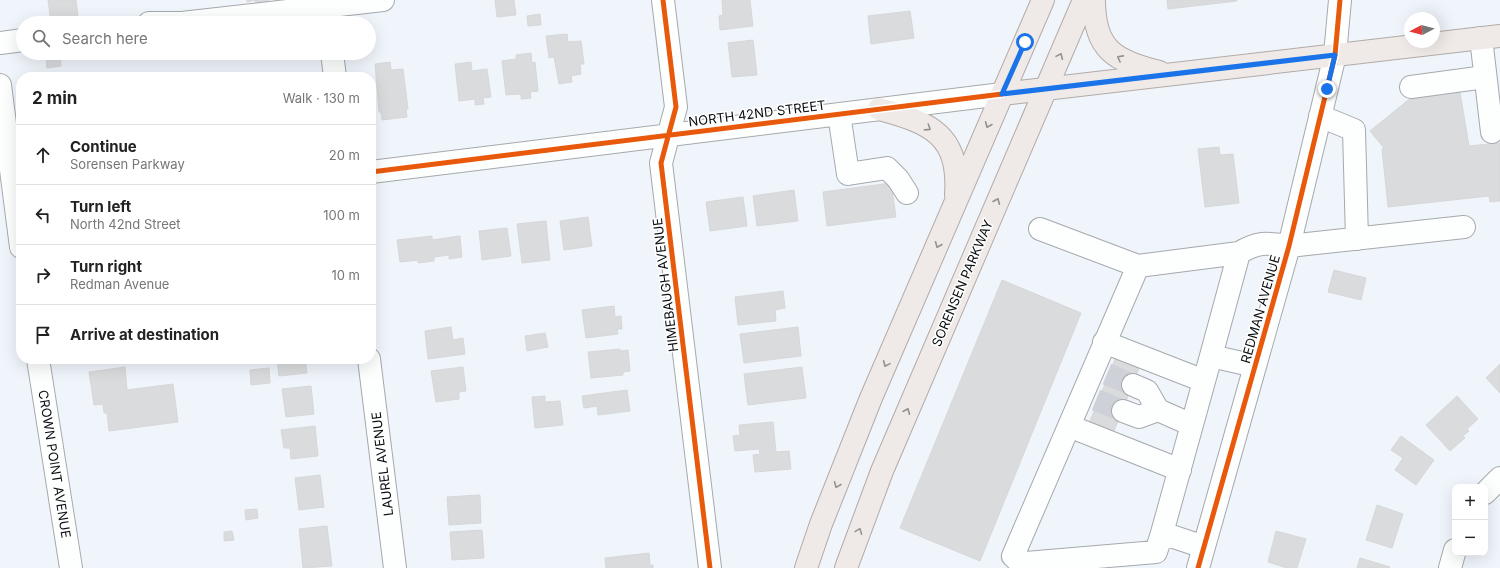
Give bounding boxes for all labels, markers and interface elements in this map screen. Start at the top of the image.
north arrow [1404,12,1440,48]
search box [16,16,376,60]
icon: search [30,27,52,49]
text: Search here [62,29,148,48]
route start [1016,33,1034,51]
one-way arrow [1055,53,1063,60]
one-way arrow [1117,55,1124,63]
route end [1318,80,1336,98]
text: 2 min [32,88,77,108]
text: Walk · 130 m [283,90,360,106]
street label: NORTH 42ND STREET [687,97,827,129]
one-way arrow [985,122,993,129]
one-way arrow [924,123,931,131]
text: Continue [70,137,137,156]
icon: ahead [32,144,54,166]
text: 20 m [329,147,360,163]
text: Sorensen Parkway [70,156,185,172]
text: Turn left [70,197,131,216]
one-way arrow [992,198,1000,206]
icon: left [32,204,54,226]
text: 100 m [323,207,360,223]
text: North 42nd Street [70,216,181,232]
street label: HIMEBAUGH AVENUE [649,217,681,353]
street label: SORENSEN PARKWAY [928,217,996,349]
one-way arrow [935,241,943,249]
street label: REDMAN AVENUE [1237,253,1283,365]
text: Turn right [70,257,142,276]
icon: right [32,264,54,286]
text: 10 m [331,267,360,283]
text: Redman Avenue [70,276,169,292]
icon: arrive [32,324,54,346]
text: Arrive at destination [70,325,219,344]
one-way arrow [883,360,891,368]
street label: CROWN POINT AVENUE [35,389,75,539]
one-way arrow [902,407,910,415]
street label: LAUREL AVENUE [368,411,396,517]
one-way arrow [834,480,842,488]
map controls [1452,484,1488,556]
button: + [1452,484,1488,520]
button: − [1452,520,1488,556]
one-way arrow [854,528,862,535]

